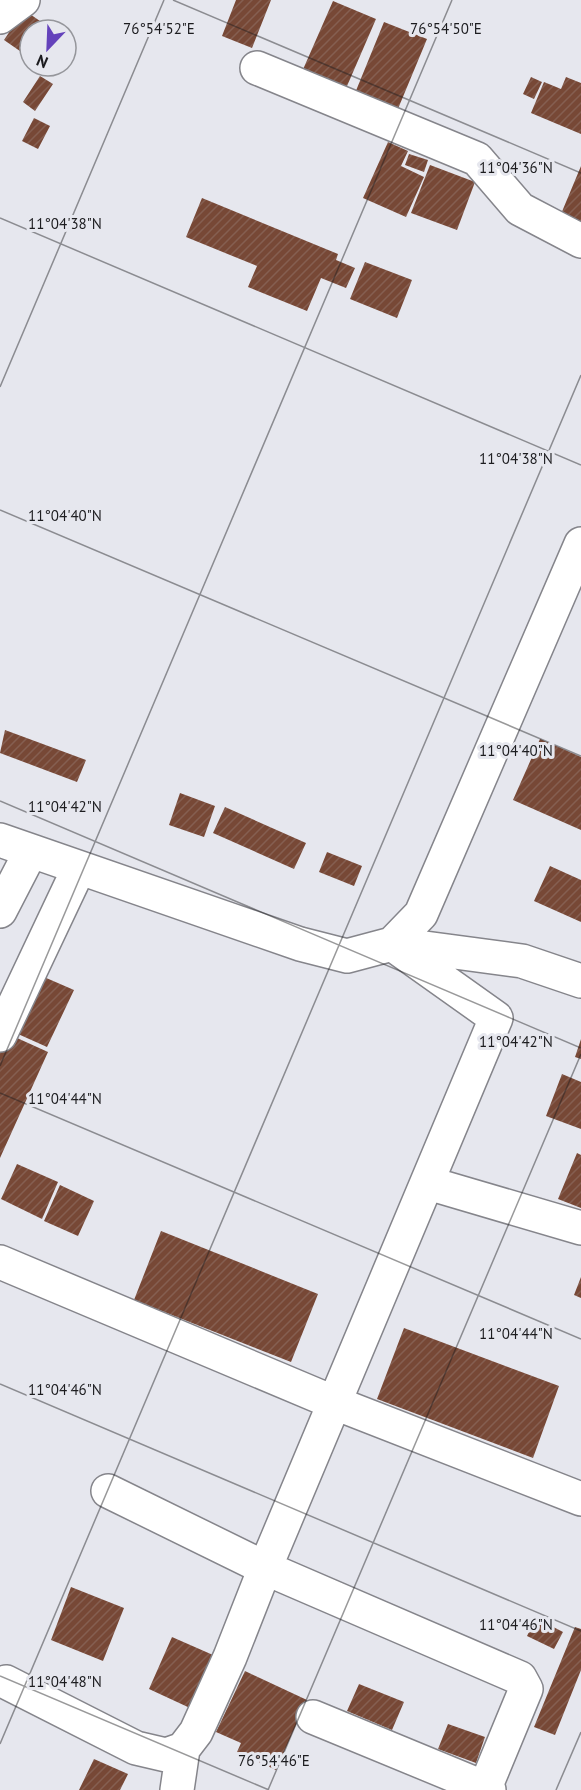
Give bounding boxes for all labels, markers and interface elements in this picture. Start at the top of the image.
north arrow [18,18,78,78]
text: 76°54'52"E [123,19,195,38]
text: 76°54'50"E [410,19,482,38]
text: N [33,51,51,73]
text: 11°04'36"N [479,158,553,177]
text: 11°04'38"N [28,214,102,233]
text: 11°04'38"N [479,449,553,468]
text: 11°04'40"N [28,506,102,525]
text: 11°04'40"N [479,741,553,760]
text: 11°04'42"N [28,797,102,816]
text: 11°04'42"N [479,1032,553,1051]
text: 11°04'44"N [28,1089,102,1108]
text: 11°04'44"N [479,1324,553,1343]
text: 11°04'46"N [28,1380,102,1399]
text: 11°04'46"N [479,1615,553,1634]
text: 11°04'48"N [28,1672,102,1691]
text: 76°54'46"E [238,1751,310,1770]

